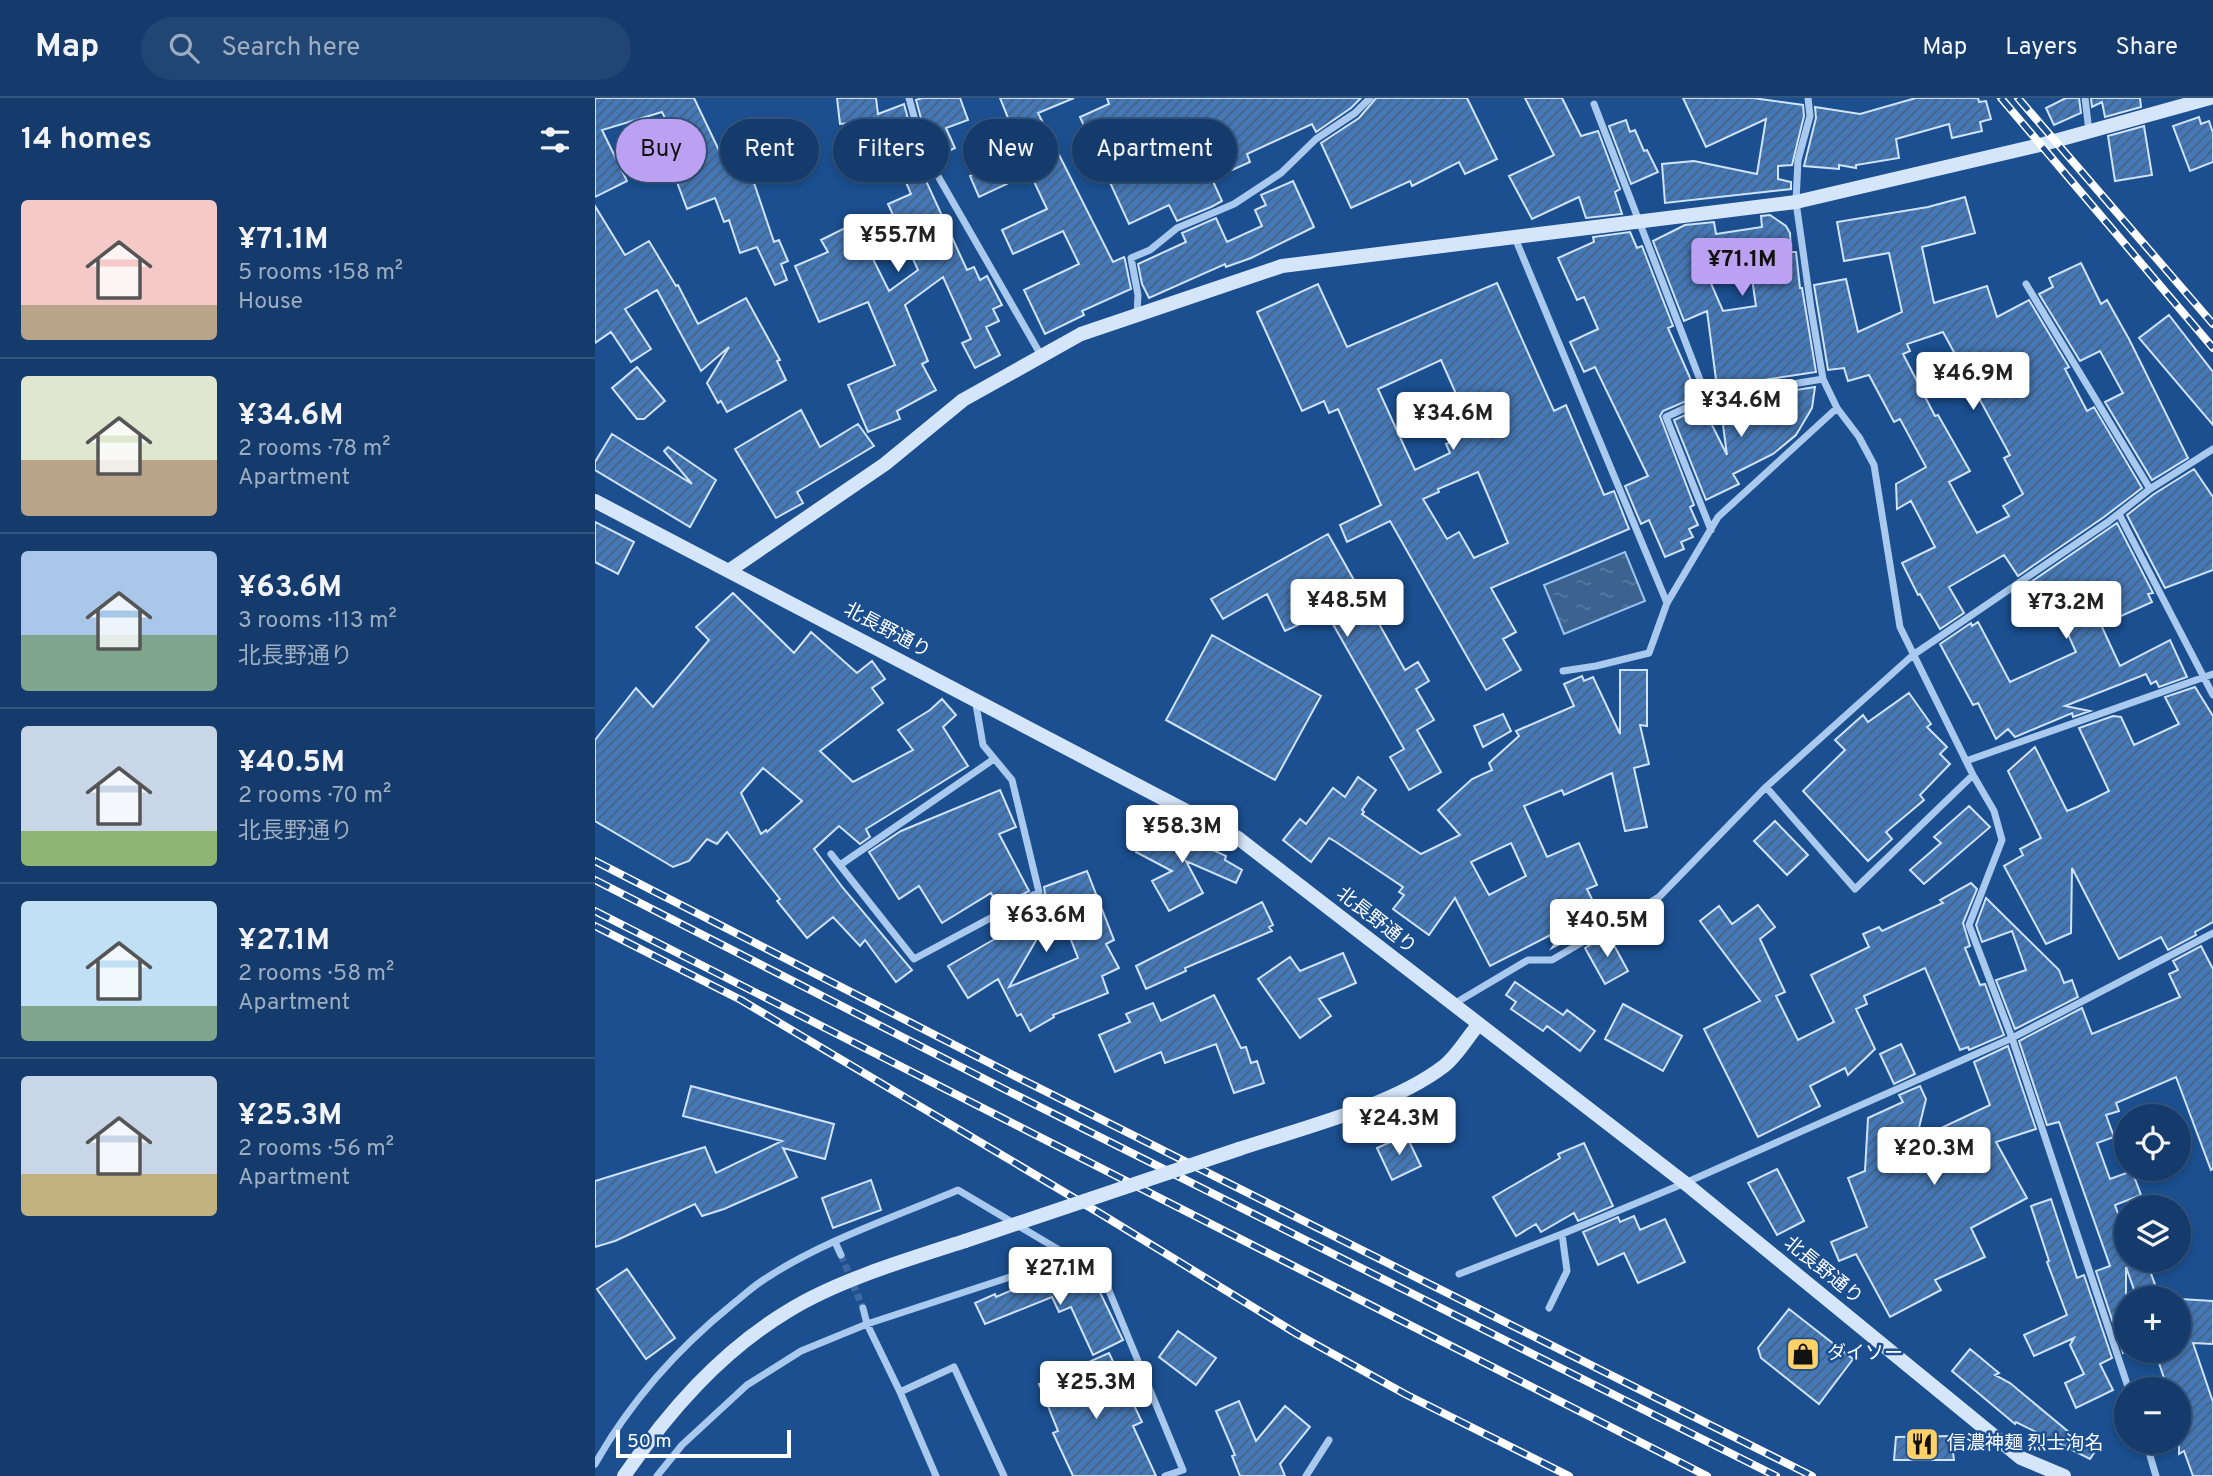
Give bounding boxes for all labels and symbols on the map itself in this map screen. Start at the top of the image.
pin: ¥55.7M [841,214,955,274]
pin: ¥71.1M [1685,238,1799,298]
pin: ¥46.9M [1916,352,2030,412]
pin: ¥34.6M [1684,380,1798,439]
pin: ¥34.6M [1396,392,1510,452]
pin: ¥48.5M [1290,580,1404,639]
pin: ¥73.2M [2009,582,2123,641]
street label: 北長野通り [839,598,935,664]
pin: ¥58.3M [1125,806,1239,865]
street label: 北長野通り [1331,882,1421,960]
pin: ¥63.6M [989,894,1103,954]
pin: ¥40.5M [1550,900,1664,959]
pin: ¥24.3M [1342,1098,1456,1157]
pin: ¥20.3M [1877,1128,1991,1187]
street label: 北長野通り [1779,1232,1867,1310]
pin: ¥27.1M [1003,1248,1117,1307]
shop icon: ダイソー [1784,1335,1822,1373]
place label: ダイソー [1827,1342,1903,1366]
pin: ¥25.3M [1039,1362,1153,1421]
restaurant icon: 信濃神麺 烈士洵名 [1903,1425,1941,1463]
scale bar [616,1427,791,1459]
place label: 信濃神麺 烈士洵名 [1947,1432,2103,1456]

